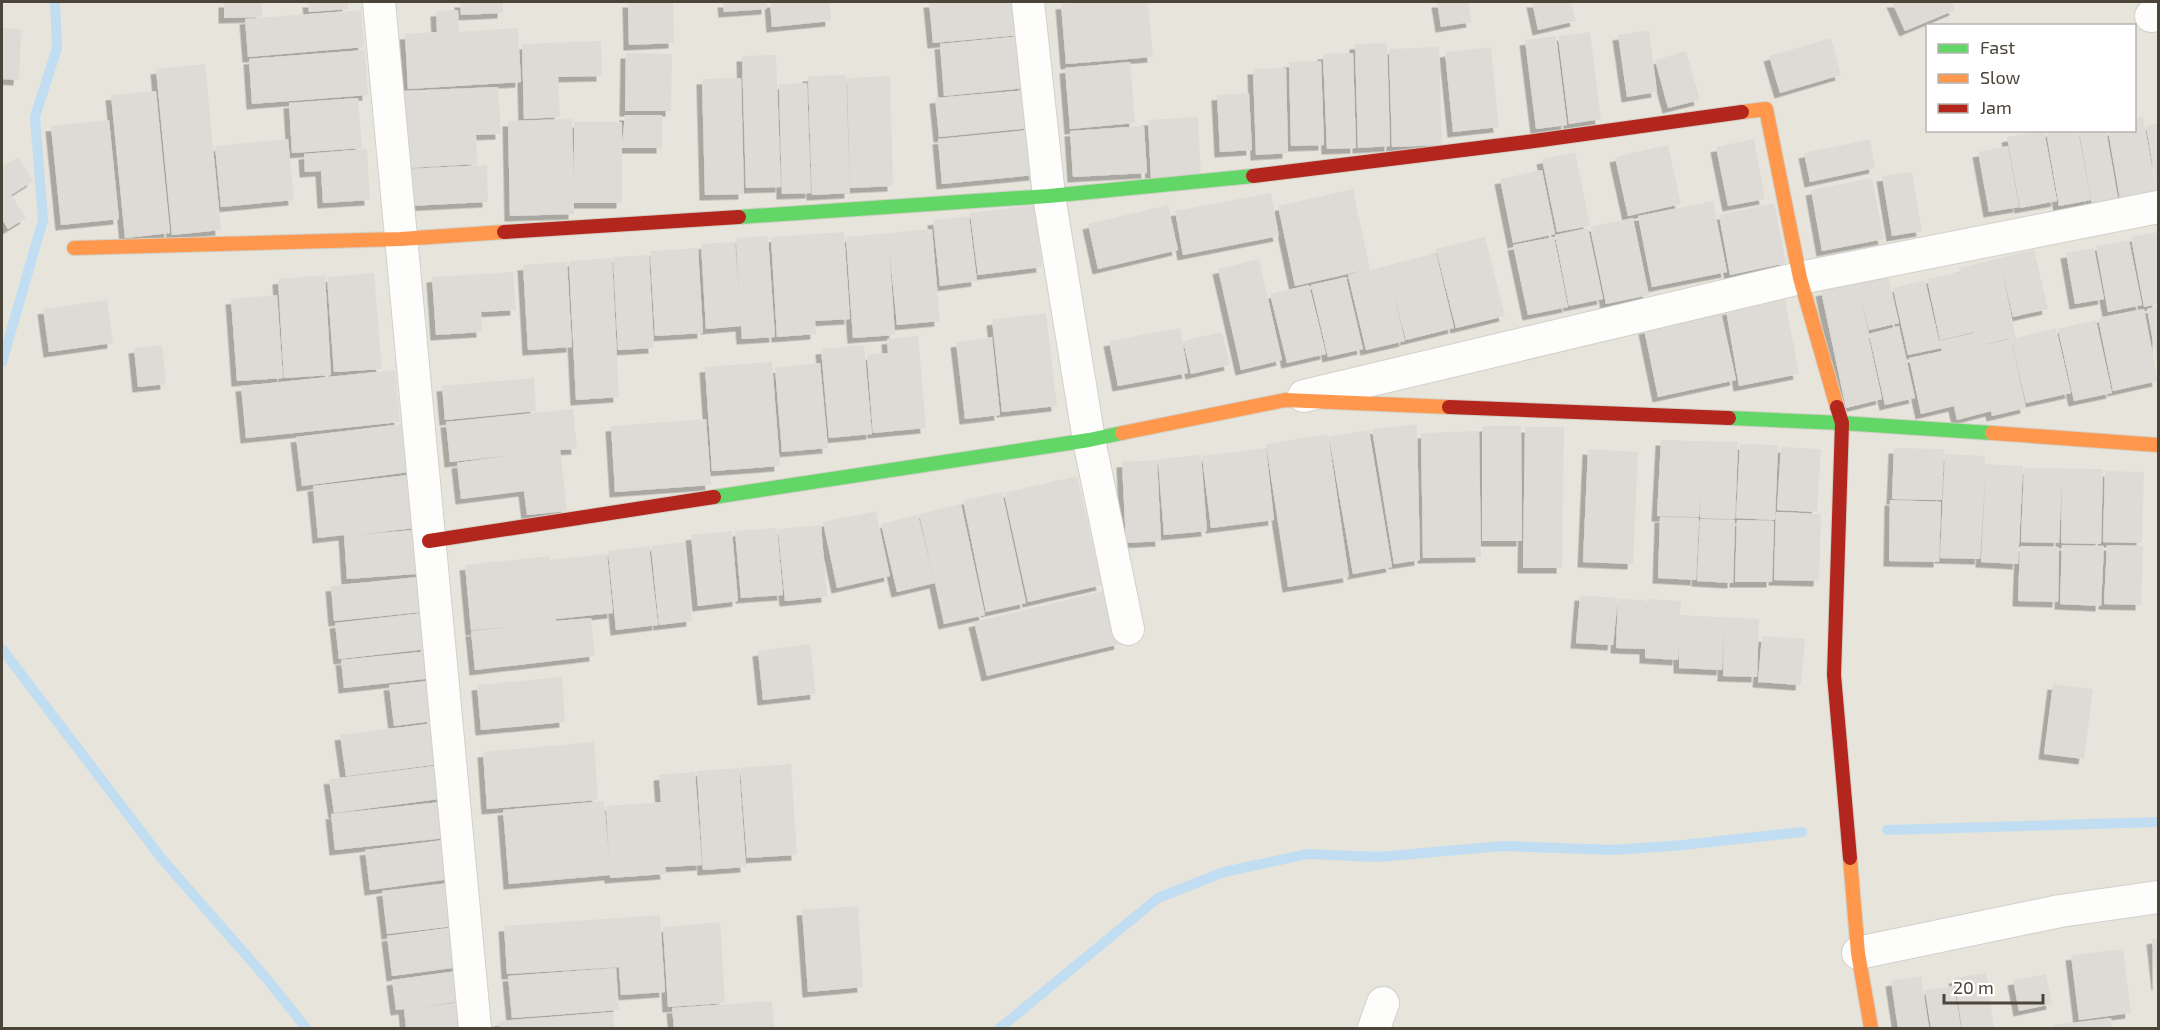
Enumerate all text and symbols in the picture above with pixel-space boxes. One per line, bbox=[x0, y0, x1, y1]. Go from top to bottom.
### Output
legend bbox=[1926, 24, 2136, 132]
text: Fast bbox=[1980, 36, 2015, 58]
text: Slow bbox=[1980, 66, 2021, 88]
text: Jam bbox=[1980, 96, 2012, 118]
scale bar bbox=[1944, 967, 2043, 1005]
text: 20 m bbox=[1953, 976, 1994, 998]

